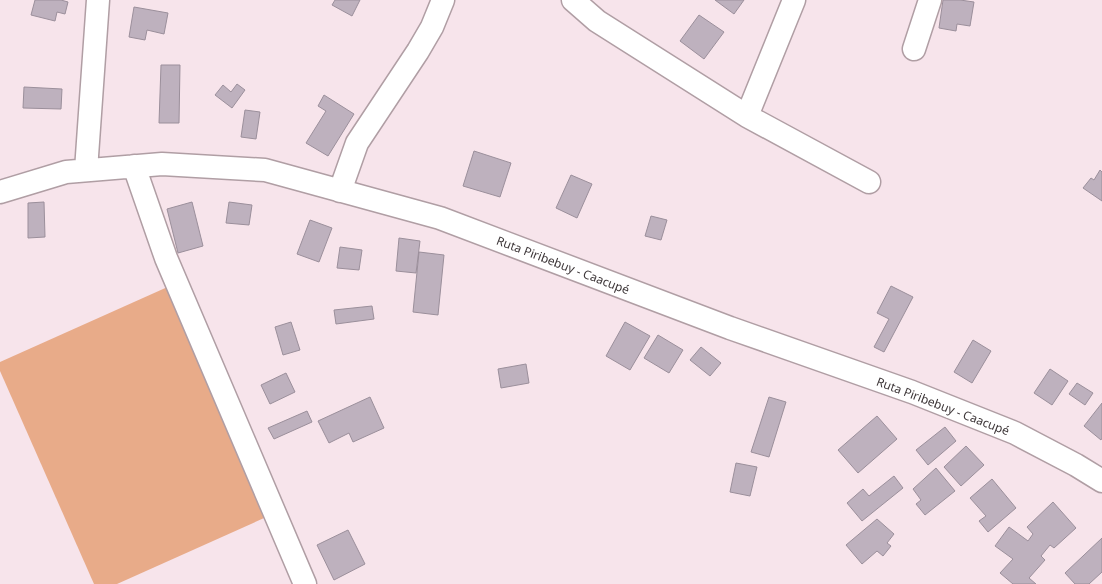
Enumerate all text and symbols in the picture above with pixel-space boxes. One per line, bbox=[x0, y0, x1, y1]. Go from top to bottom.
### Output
street label: Ruta Piribebuy - Caacupé bbox=[494, 232, 632, 298]
street label: Ruta Piribebuy - Caacupé bbox=[874, 373, 1012, 439]

